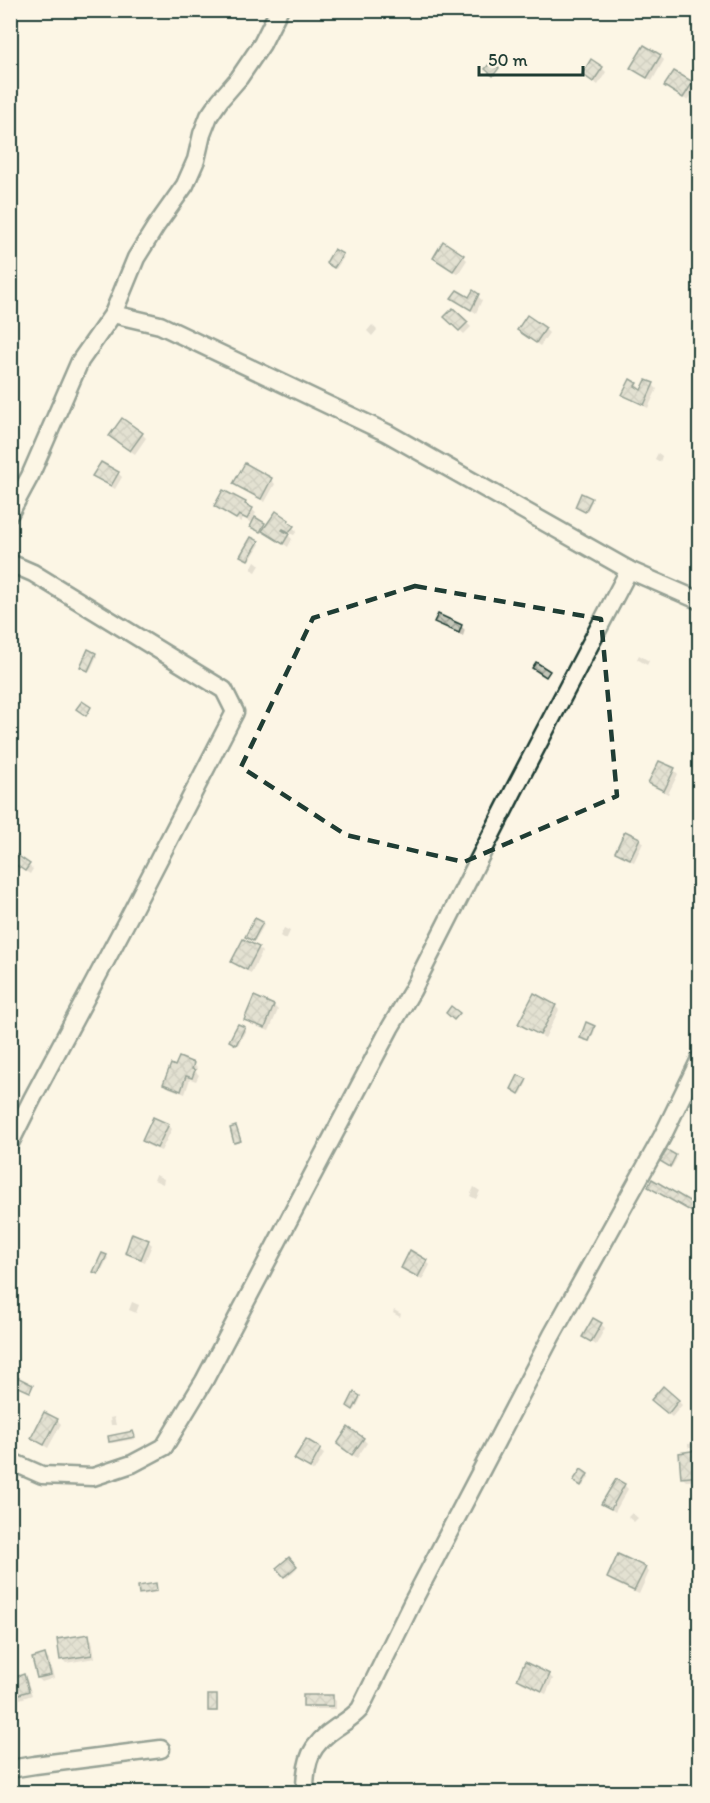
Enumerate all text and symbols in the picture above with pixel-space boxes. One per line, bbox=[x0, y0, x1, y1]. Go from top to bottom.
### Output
scale bar bbox=[479, 39, 582, 77]
text: 50 m bbox=[488, 49, 528, 71]

